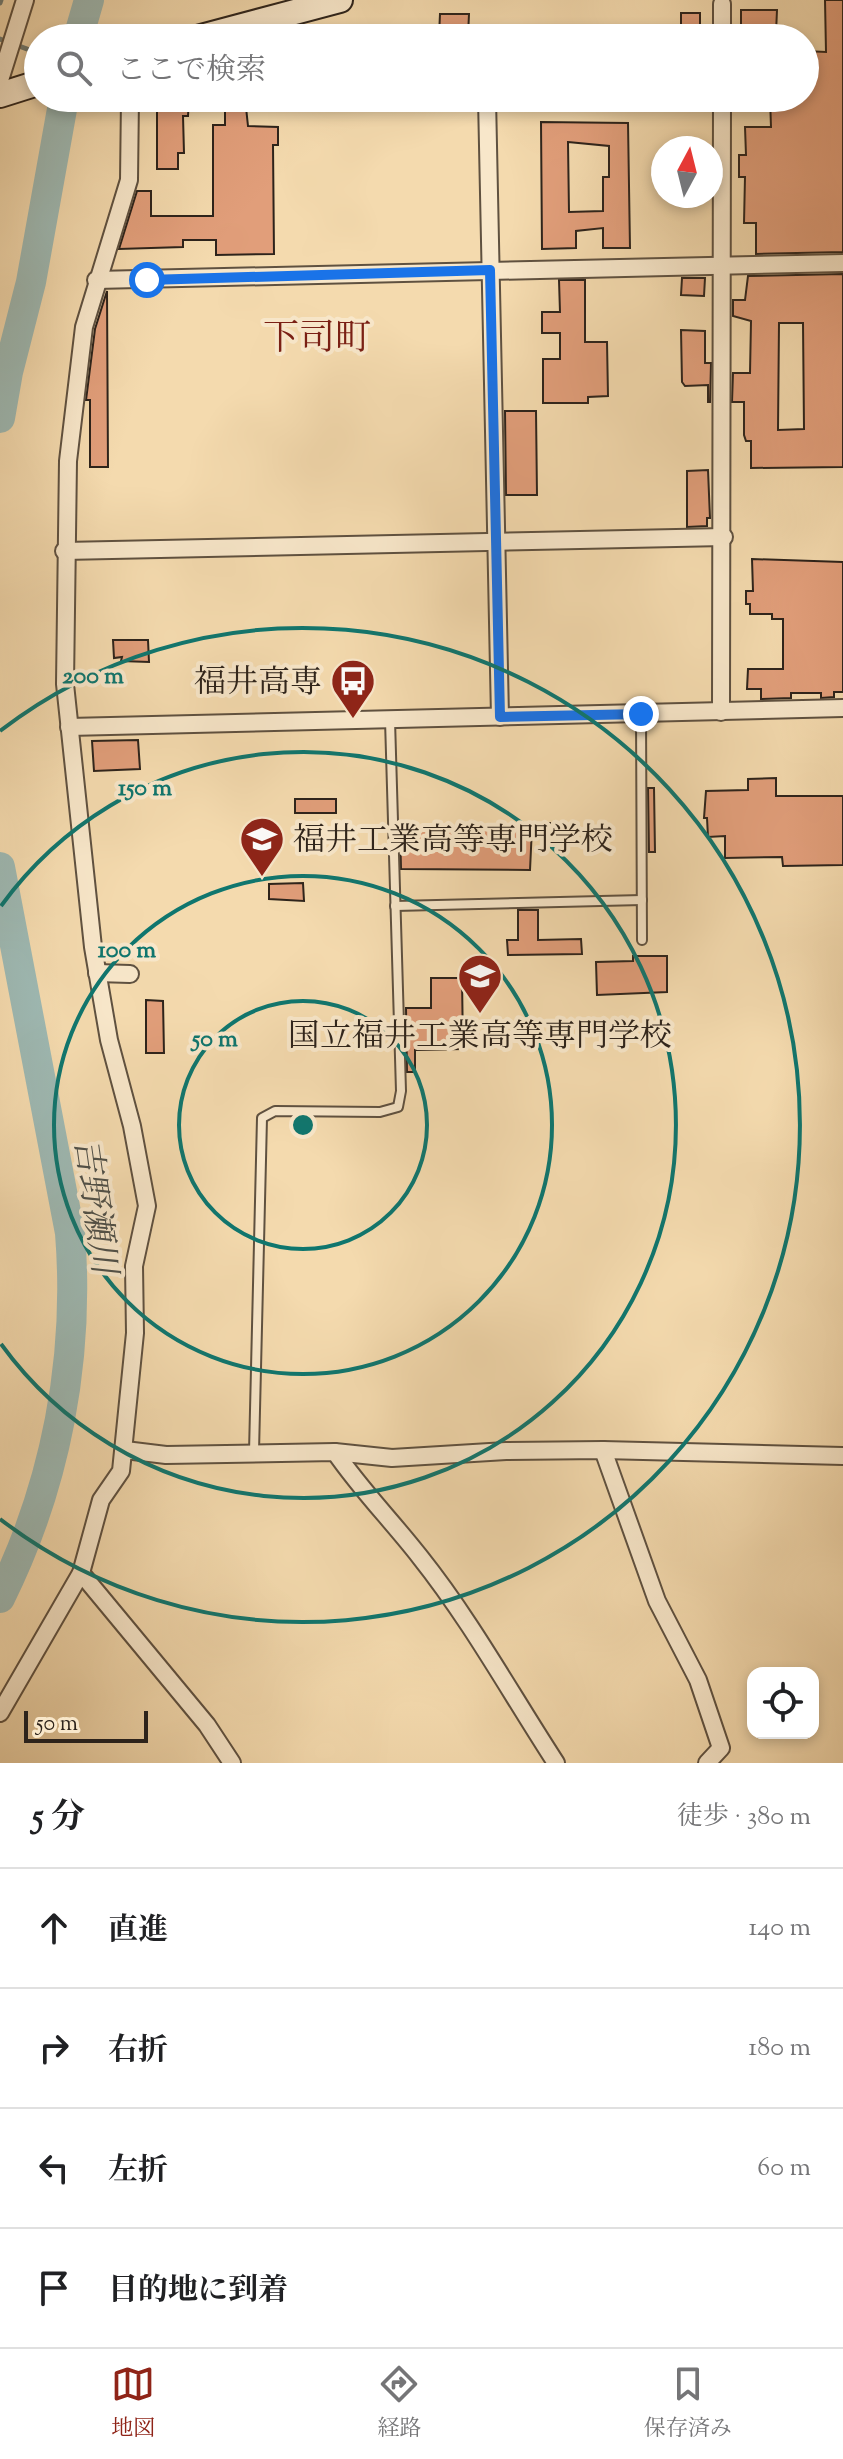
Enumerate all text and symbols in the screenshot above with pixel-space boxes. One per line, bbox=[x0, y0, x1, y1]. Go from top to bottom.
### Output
search box bbox=[24, 24, 819, 112]
icon: search bbox=[52, 46, 96, 90]
text: ここで検索 bbox=[116, 50, 266, 93]
north arrow bbox=[651, 136, 723, 208]
route start bbox=[129, 262, 165, 298]
district label: 下司町 bbox=[263, 314, 371, 366]
bus stop icon: 福井高専 bbox=[329, 657, 377, 720]
text: 200 m bbox=[62, 660, 124, 694]
place label: 福井高専 bbox=[194, 661, 322, 707]
route end bbox=[623, 696, 659, 732]
text: 150 m bbox=[118, 772, 172, 806]
school or university icon: 福井工業高等専門学校 bbox=[238, 815, 286, 878]
place label: 福井工業高等専門学校 bbox=[293, 819, 613, 865]
text: 100 m bbox=[98, 934, 156, 968]
school or university icon: 国立福井工業高等専門学校 bbox=[456, 952, 504, 1015]
place label: 国立福井工業高等専門学校 bbox=[288, 1015, 672, 1061]
text: 50 m bbox=[190, 1023, 238, 1057]
centre of rings bbox=[289, 1111, 317, 1139]
water label: 吉野瀬川 bbox=[60, 1136, 128, 1281]
map controls bbox=[747, 1667, 819, 1739]
button: locate bbox=[747, 1667, 819, 1739]
scale bar bbox=[24, 1707, 148, 1743]
text: 50 m bbox=[36, 1709, 78, 1741]
text: 5 分 bbox=[32, 1794, 85, 1843]
text: 徒歩 · 380 m bbox=[677, 1799, 811, 1836]
icon: ahead bbox=[32, 1906, 76, 1950]
text: 直進 bbox=[108, 1910, 168, 1953]
text: 140 m bbox=[748, 1910, 811, 1947]
icon: right bbox=[32, 2026, 76, 2070]
text: 右折 bbox=[108, 2030, 168, 2073]
text: 180 m bbox=[748, 2030, 811, 2067]
icon: left bbox=[32, 2146, 76, 2190]
text: 左折 bbox=[108, 2150, 168, 2193]
text: 60 m bbox=[757, 2150, 811, 2187]
icon: arrive bbox=[32, 2266, 76, 2310]
text: 目的地に到着 bbox=[108, 2270, 288, 2313]
tab: 地図 bbox=[111, 2362, 155, 2446]
tab: 経路 bbox=[377, 2362, 422, 2446]
tab: 保存済み bbox=[644, 2362, 732, 2446]

